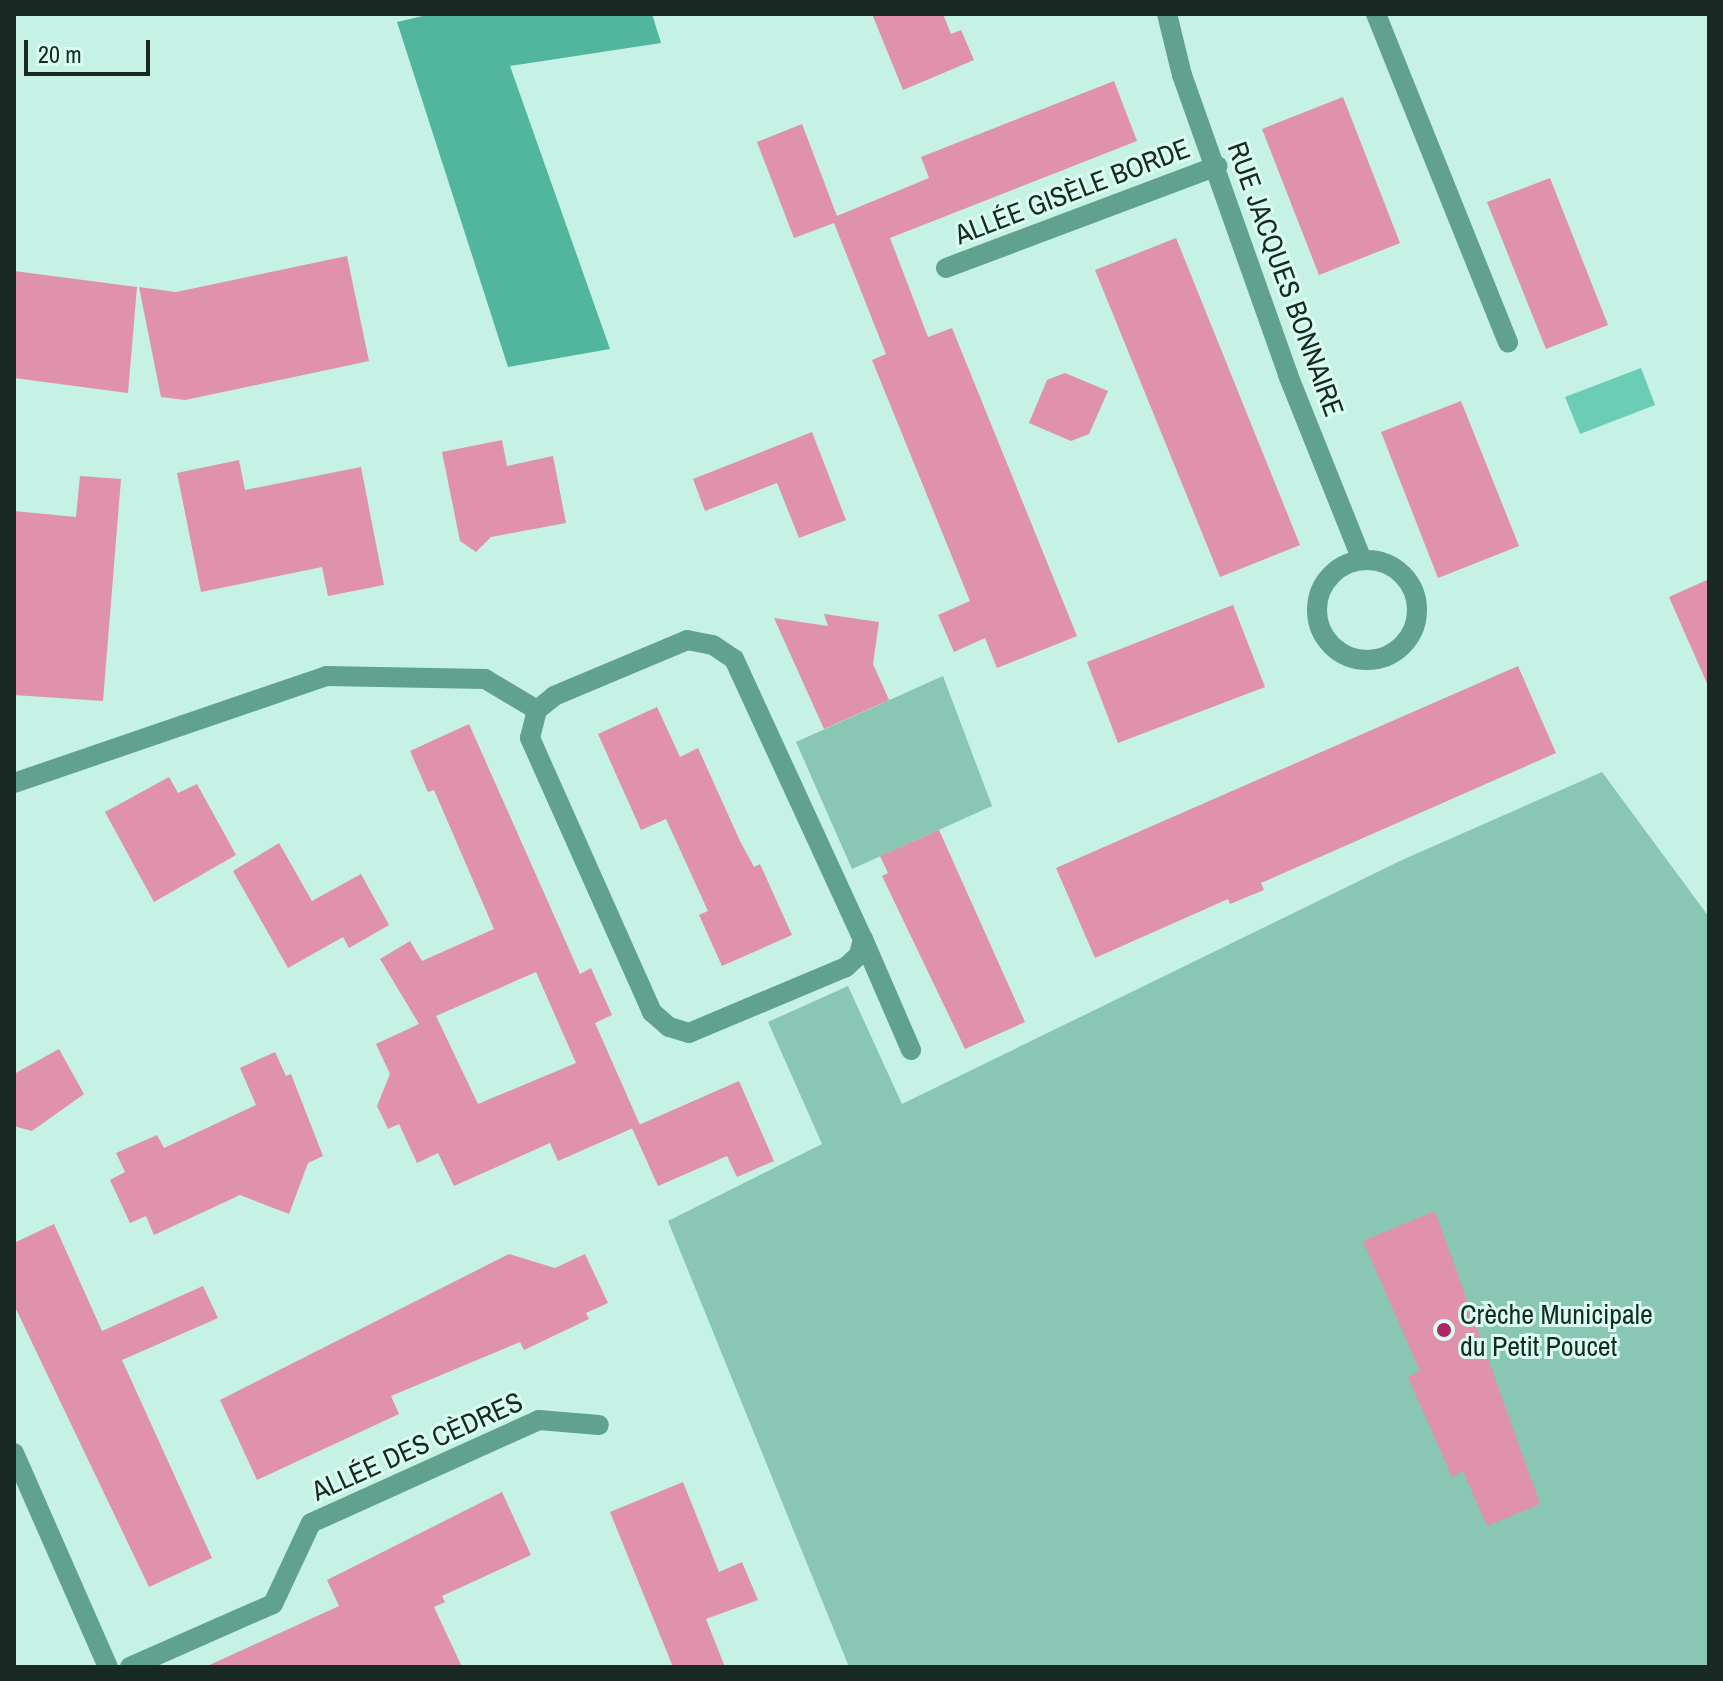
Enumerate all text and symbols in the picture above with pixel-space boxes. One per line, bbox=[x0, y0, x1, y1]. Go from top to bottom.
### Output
scale bar bbox=[28, 24, 154, 74]
text: 20 m bbox=[38, 38, 82, 70]
street label: ALLÉE GISÈLE BORDE bbox=[950, 131, 1194, 251]
street label: RUE JACQUES BONNAIRE bbox=[1221, 137, 1351, 421]
place label: Crèche Municipale du Petit Poucet bbox=[1460, 1297, 1653, 1363]
marker: Crèche Municipale du Petit Poucet bbox=[1435, 1321, 1453, 1339]
street label: ALLÉE DES CÈDRES bbox=[306, 1384, 528, 1508]

